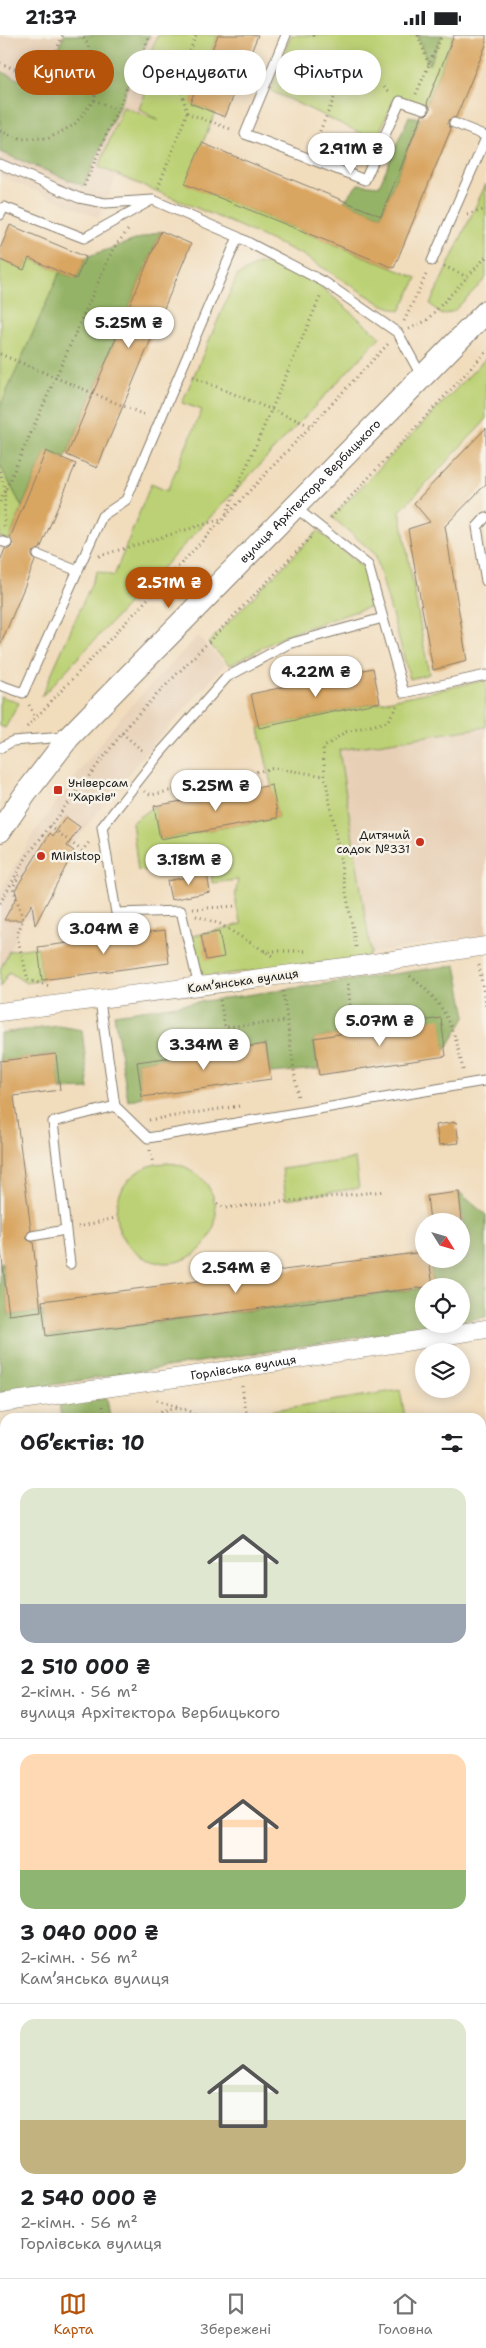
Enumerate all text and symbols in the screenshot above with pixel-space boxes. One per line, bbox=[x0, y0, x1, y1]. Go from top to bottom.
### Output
text: 21:37 bbox=[25, 5, 77, 30]
chip: Купити bbox=[15, 50, 114, 95]
chip: Орендувати bbox=[124, 50, 266, 95]
chip: Фільтри bbox=[276, 50, 381, 95]
pin: 2.91M ₴ bbox=[305, 133, 397, 175]
text: 2.91M ₴ bbox=[319, 138, 383, 159]
pin: 5.25M ₴ bbox=[83, 307, 175, 349]
text: 5.25M ₴ bbox=[95, 312, 163, 333]
street label: вулиця Архітектора Вербицького bbox=[236, 416, 384, 567]
pin: 2.51M ₴ bbox=[123, 567, 215, 609]
text: 2.51M ₴ bbox=[136, 572, 202, 593]
pin: 4.22M ₴ bbox=[270, 655, 362, 698]
text: 4.22M ₴ bbox=[281, 661, 351, 682]
pin: 5.25M ₴ bbox=[170, 769, 262, 812]
place label: Універсам "Харків" bbox=[68, 775, 128, 805]
text: 5.25M ₴ bbox=[182, 775, 250, 796]
marker: Універсам "Харків" bbox=[52, 784, 64, 796]
place label: Дитячий садок №331 bbox=[336, 827, 410, 857]
marker: Дитячий садок №331 bbox=[414, 836, 426, 848]
pin: 3.18M ₴ bbox=[143, 843, 235, 886]
place label: Ministop bbox=[51, 848, 101, 864]
text: 3.18M ₴ bbox=[156, 849, 222, 870]
marker: Ministop bbox=[35, 850, 47, 862]
pin: 3.04M ₴ bbox=[58, 913, 150, 955]
text: 3.04M ₴ bbox=[69, 918, 139, 939]
street label: Камʼянська вулиця bbox=[186, 965, 300, 997]
pin: 5.07M ₴ bbox=[334, 1005, 426, 1047]
text: 5.07M ₴ bbox=[346, 1010, 414, 1031]
pin: 3.34M ₴ bbox=[158, 1029, 250, 1071]
text: 3.34M ₴ bbox=[169, 1034, 239, 1055]
north arrow bbox=[415, 1213, 470, 1267]
map controls bbox=[415, 1213, 470, 1398]
pin: 2.54M ₴ bbox=[190, 1251, 282, 1294]
text: 2.54M ₴ bbox=[201, 1257, 271, 1278]
button: locate bbox=[415, 1278, 470, 1333]
button: layers bbox=[415, 1343, 470, 1398]
street label: Горлівська вулиця bbox=[190, 1351, 297, 1384]
text: Об’єктів: 10 bbox=[20, 1429, 145, 1457]
icon: filters bbox=[438, 1429, 466, 1457]
icon: home bbox=[198, 1521, 288, 1611]
text: 2 510 000 ₴ bbox=[20, 1653, 151, 1681]
text: 2-кімн. · 56 m² bbox=[20, 1681, 138, 1702]
text: вулиця Архітектора Вербицького bbox=[20, 1702, 280, 1723]
icon: home bbox=[198, 1786, 288, 1876]
text: 3 040 000 ₴ bbox=[20, 1919, 159, 1947]
text: 2-кімн. · 56 m² bbox=[20, 1947, 138, 1968]
text: Камʼянська вулиця bbox=[20, 1968, 169, 1989]
icon: home bbox=[198, 2051, 288, 2141]
text: 2 540 000 ₴ bbox=[20, 2184, 157, 2212]
text: 2-кімн. · 56 m² bbox=[20, 2212, 138, 2233]
text: Горлівська вулиця bbox=[20, 2233, 162, 2254]
tab: Карта bbox=[53, 2290, 93, 2338]
tab: Збережені bbox=[200, 2290, 271, 2338]
tab: Головна bbox=[378, 2290, 433, 2338]

